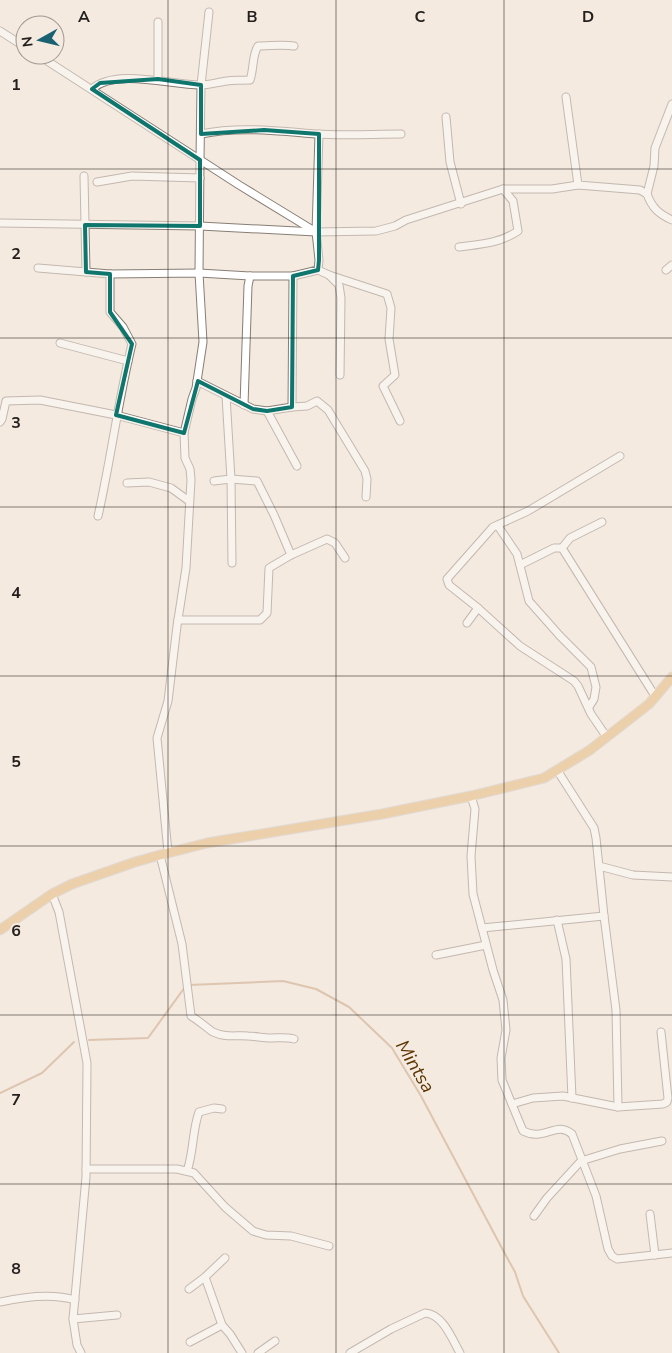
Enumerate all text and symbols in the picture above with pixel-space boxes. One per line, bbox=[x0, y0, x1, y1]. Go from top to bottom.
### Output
text: A bbox=[78, 6, 90, 28]
text: B bbox=[246, 6, 258, 28]
text: C bbox=[415, 6, 426, 28]
text: D bbox=[582, 6, 594, 28]
north arrow bbox=[15, 15, 65, 65]
text: N bbox=[17, 35, 38, 48]
text: 1 bbox=[11, 74, 21, 96]
text: 2 bbox=[11, 243, 21, 265]
text: 3 bbox=[11, 412, 21, 434]
text: 4 bbox=[11, 582, 21, 604]
text: 5 bbox=[11, 751, 21, 773]
text: 6 bbox=[11, 920, 21, 942]
water label: Mintsa bbox=[389, 1035, 441, 1098]
text: 7 bbox=[11, 1089, 21, 1111]
text: 8 bbox=[11, 1258, 21, 1280]

